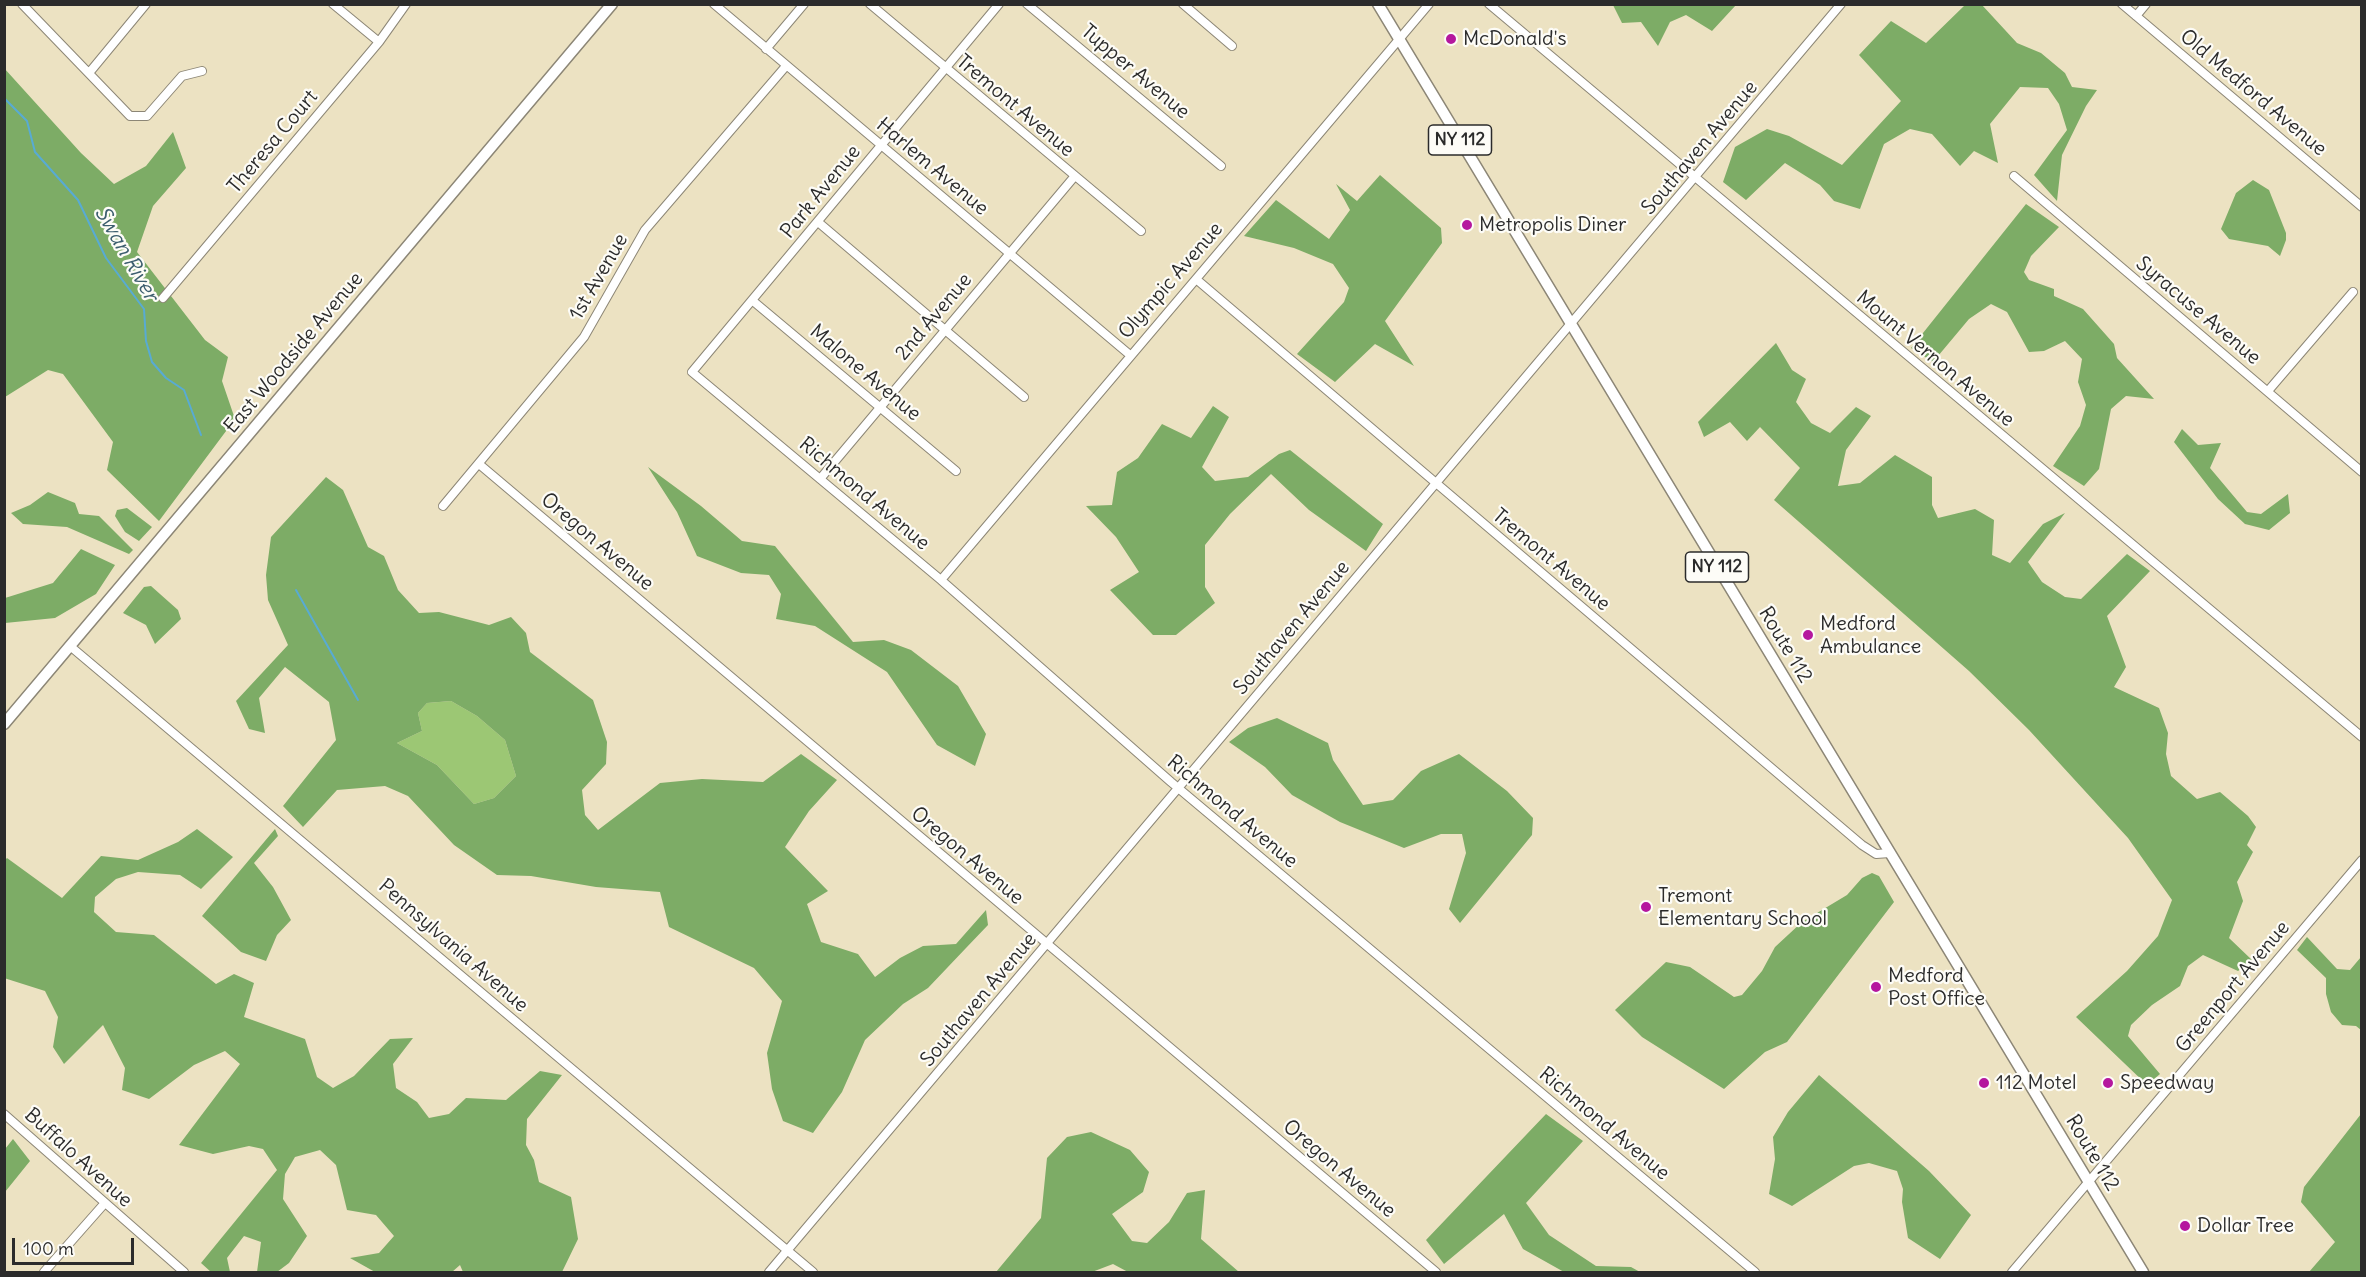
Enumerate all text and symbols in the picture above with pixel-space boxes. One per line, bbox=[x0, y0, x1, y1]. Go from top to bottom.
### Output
street label: Tupper Avenue bbox=[1076, 20, 1194, 124]
street label: Old Medford Avenue bbox=[2175, 25, 2331, 161]
place label: McDonald's bbox=[1463, 27, 1567, 51]
marker: McDonald's bbox=[1444, 32, 1458, 46]
street label: Tremont Avenue bbox=[951, 50, 1079, 162]
street label: Southaven Avenue bbox=[1637, 76, 1763, 220]
street label: Theresa Court bbox=[223, 86, 323, 198]
street label: Harlem Avenue bbox=[871, 113, 993, 221]
road number: NY 112 bbox=[1428, 125, 1492, 155]
street label: Park Avenue bbox=[776, 140, 866, 244]
water label: Swan River bbox=[89, 202, 163, 306]
place label: Metropolis Diner bbox=[1479, 213, 1626, 237]
street label: Olympic Avenue bbox=[1114, 218, 1228, 344]
marker: Metropolis Diner bbox=[1460, 218, 1474, 232]
street label: 1st Avenue bbox=[565, 230, 633, 324]
street label: Syracuse Avenue bbox=[2131, 252, 2265, 370]
street label: East Woodside Avenue bbox=[220, 268, 368, 438]
street label: 2nd Avenue bbox=[891, 269, 977, 365]
street label: Mount Vernon Avenue bbox=[1851, 286, 2019, 432]
street label: Malone Avenue bbox=[805, 320, 925, 426]
street label: Richmond Avenue bbox=[794, 432, 934, 556]
street label: Oregon Avenue bbox=[536, 488, 658, 596]
street label: Tremont Avenue bbox=[1487, 504, 1615, 616]
road number: NY 112 bbox=[1686, 552, 1748, 582]
street label: Southaven Avenue bbox=[1229, 556, 1355, 700]
street label: Route 112 bbox=[1753, 603, 1817, 687]
place label: Medford Ambulance bbox=[1820, 612, 1921, 659]
marker: Medford Ambulance bbox=[1801, 628, 1815, 642]
street label: Richmond Avenue bbox=[1162, 750, 1302, 874]
street label: Oregon Avenue bbox=[906, 802, 1028, 910]
street label: Pennsylvania Avenue bbox=[373, 874, 533, 1018]
place label: Tremont Elementary School bbox=[1658, 884, 1827, 931]
marker: Tremont Elementary School bbox=[1639, 900, 1653, 914]
street label: Greenport Avenue bbox=[2171, 916, 2295, 1058]
street label: Southaven Avenue bbox=[916, 928, 1042, 1072]
place label: Medford Post Office bbox=[1888, 964, 1985, 1011]
marker: Medford Post Office bbox=[1869, 980, 1883, 994]
street label: Richmond Avenue bbox=[1534, 1062, 1674, 1186]
place label: 112 Motel bbox=[1996, 1071, 2077, 1095]
place label: Speedway bbox=[2120, 1071, 2214, 1095]
marker: 112 Motel bbox=[1977, 1076, 1991, 1090]
marker: Speedway bbox=[2101, 1076, 2115, 1090]
street label: Buffalo Avenue bbox=[19, 1103, 137, 1213]
street label: Route 112 bbox=[2060, 1111, 2124, 1195]
street label: Oregon Avenue bbox=[1278, 1115, 1400, 1223]
place label: Dollar Tree bbox=[2197, 1214, 2294, 1238]
marker: Dollar Tree bbox=[2178, 1219, 2192, 1233]
scale bar bbox=[15, 1226, 136, 1264]
text: 100 m bbox=[23, 1237, 74, 1260]

